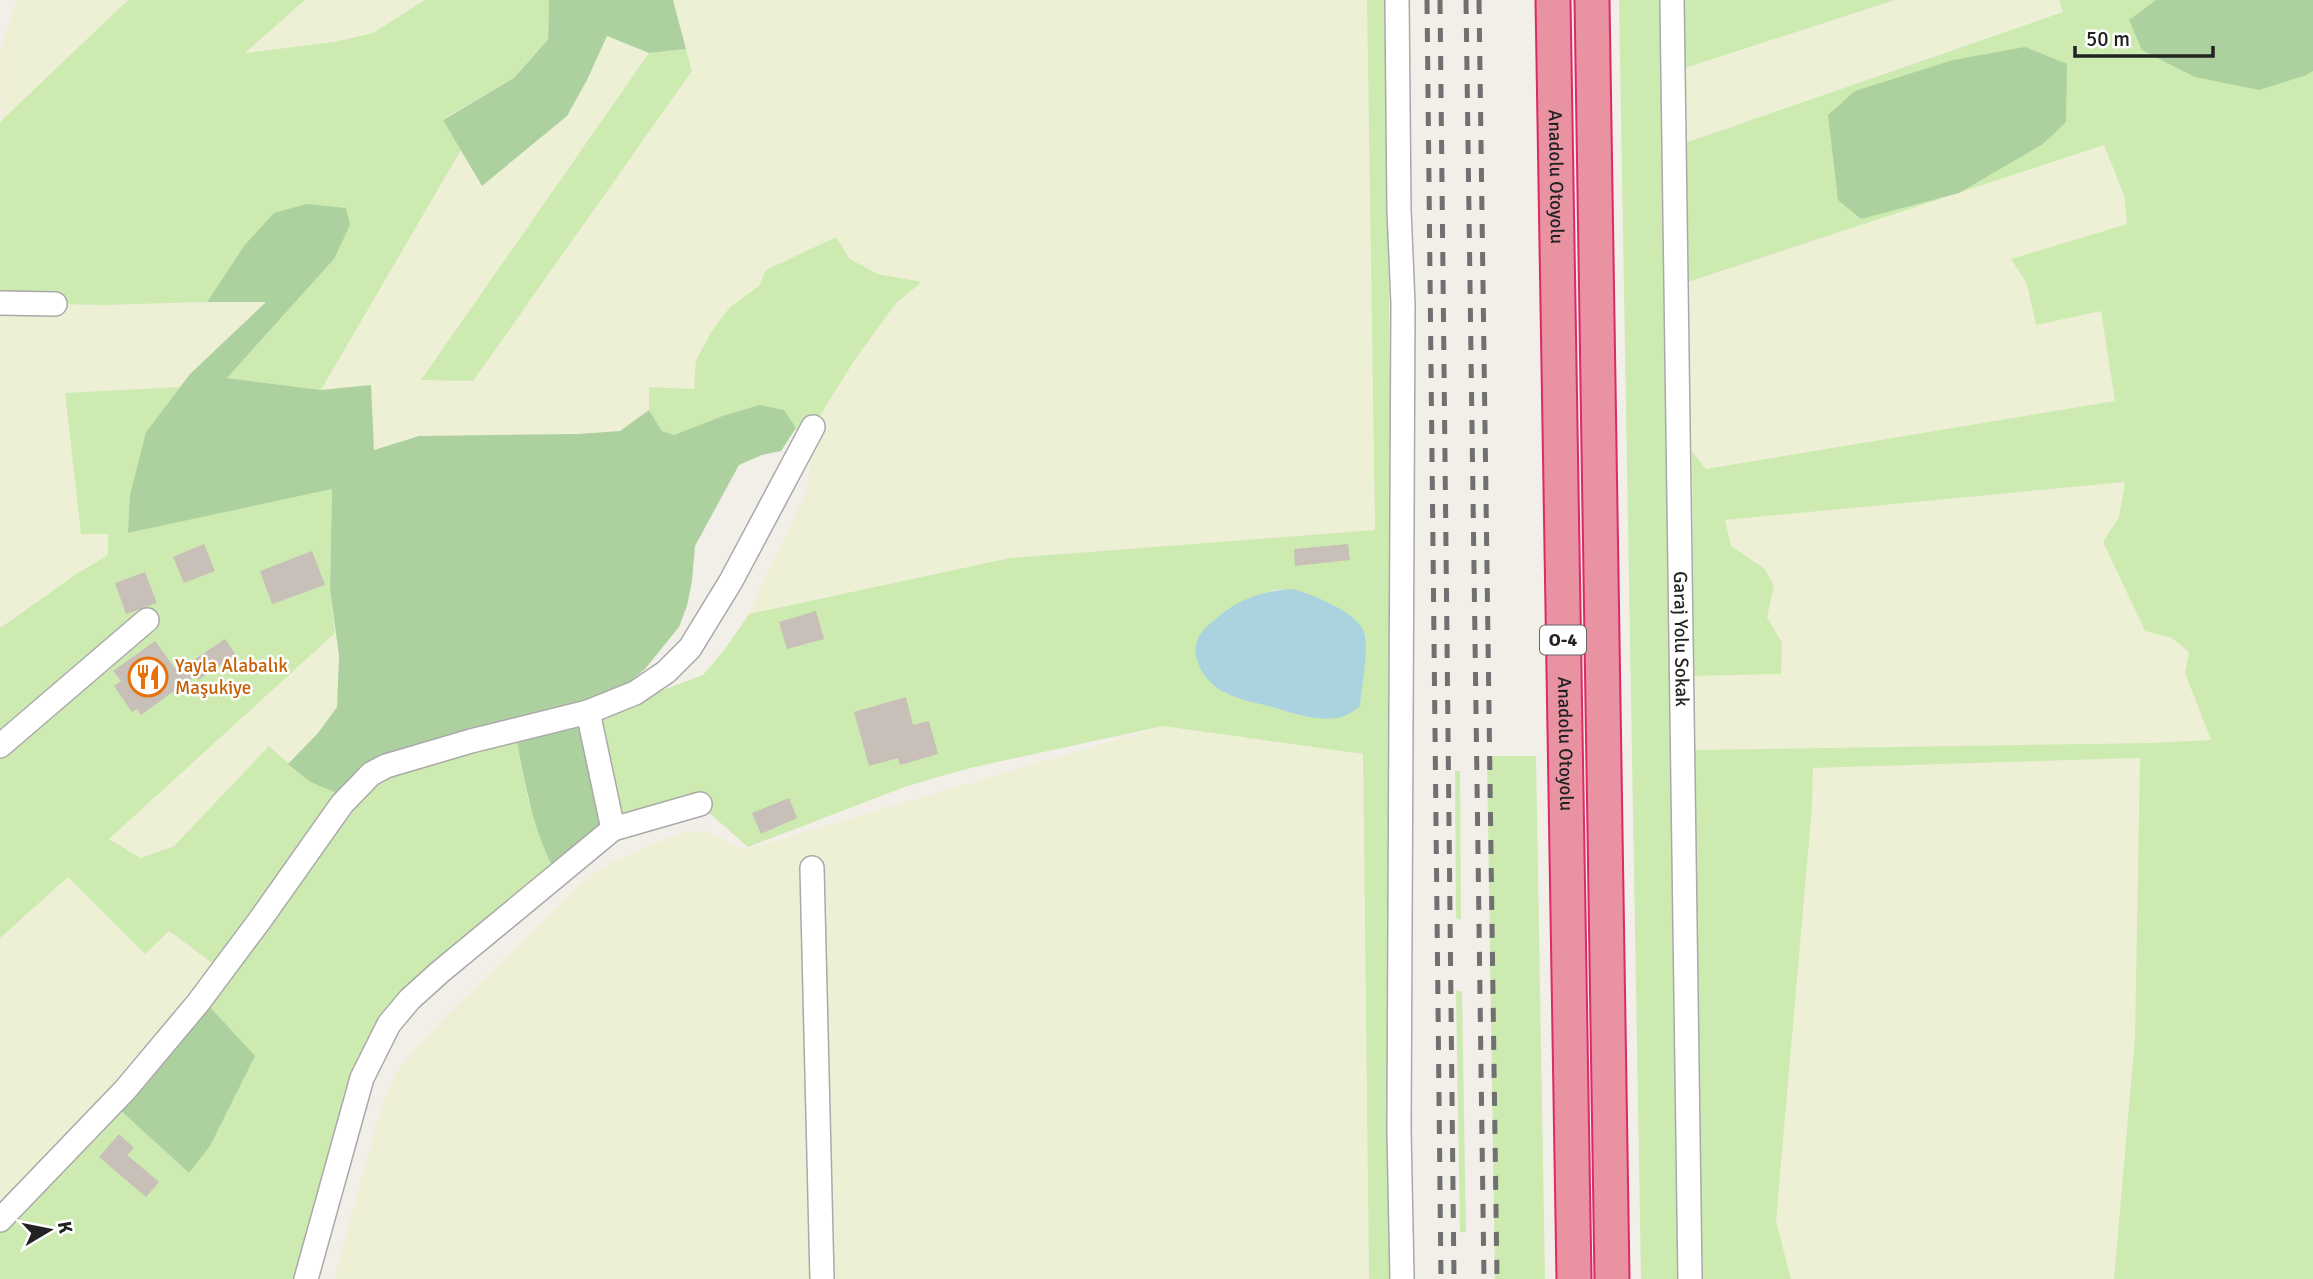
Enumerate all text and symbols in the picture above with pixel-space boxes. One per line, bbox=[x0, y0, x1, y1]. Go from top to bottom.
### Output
scale bar bbox=[2075, 14, 2213, 58]
text: 50 m bbox=[2086, 26, 2130, 52]
street label: Anadolu Otoyolu bbox=[1543, 110, 1569, 244]
street label: Garaj Yolu Sokak bbox=[1668, 571, 1694, 707]
road number: O-4 bbox=[1540, 626, 1586, 654]
place label: Yayla Alabalık Maşukiye bbox=[175, 654, 288, 700]
restaurant icon: Yayla Alabalık Maşukiye bbox=[127, 656, 169, 698]
street label: Anadolu Otoyolu bbox=[1552, 677, 1578, 811]
north arrow bbox=[14, 1195, 84, 1265]
text: K bbox=[52, 1219, 78, 1235]

